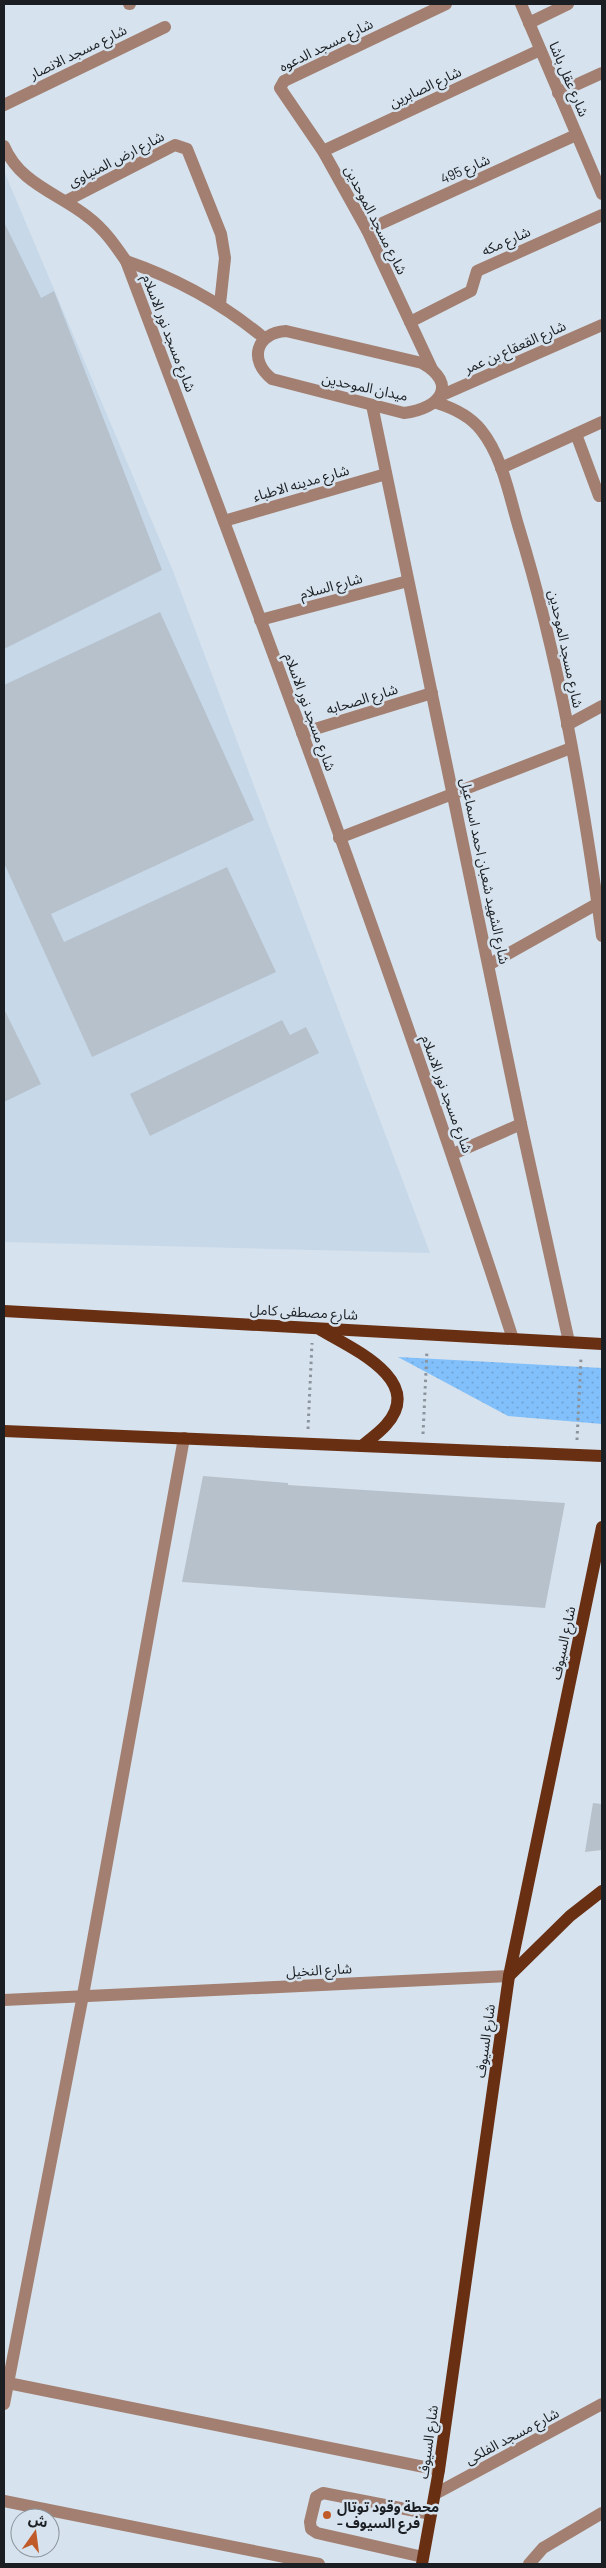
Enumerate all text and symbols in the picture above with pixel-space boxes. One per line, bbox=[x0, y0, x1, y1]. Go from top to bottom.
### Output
street label: شارع مسجد الدعوه bbox=[276, 14, 377, 77]
street label: شارع مسجد الانصار bbox=[25, 21, 131, 86]
street label: شارع عقل باشا bbox=[543, 39, 593, 120]
street label: شارع الصابرين bbox=[386, 62, 465, 113]
street label: شارع ارض المنياوى bbox=[65, 127, 168, 193]
street label: شارع 495 bbox=[437, 150, 493, 190]
street label: شارع مسجد الموحدين bbox=[339, 162, 411, 279]
street label: شارع مكه bbox=[479, 222, 534, 261]
street label: شارع مسجد نور الاسلام bbox=[136, 272, 200, 395]
street label: شارع القعقاع بن عمر bbox=[460, 316, 570, 380]
street label: ميدان الموحدين bbox=[320, 369, 410, 405]
street label: شارع مدينه الاطباء bbox=[251, 461, 352, 507]
street label: شارع السلام bbox=[298, 569, 365, 605]
street label: شارع مسجد الموحدين bbox=[543, 588, 587, 710]
street label: شارع مسجد نور الاسلام bbox=[278, 650, 340, 774]
street label: شارع الصحابه bbox=[324, 680, 401, 720]
street label: شارع الشهيد شعبان احمد اسماعيل bbox=[454, 776, 514, 966]
street label: شارع مسجد نور الاسلام bbox=[415, 1032, 477, 1156]
street label: شارع مصطفى كامل bbox=[249, 1300, 358, 1326]
street label: شارع السيوف bbox=[546, 1605, 582, 1682]
street label: شارع النخيل bbox=[285, 1959, 353, 1983]
street label: شارع السيوف bbox=[471, 2003, 501, 2079]
street label: شارع السيوف bbox=[414, 2404, 444, 2480]
street label: شارع مسجد الفلكى bbox=[462, 2404, 563, 2470]
place label: محطة وقود توتال - فرع السيوف bbox=[337, 2498, 439, 2534]
north arrow bbox=[10, 2508, 60, 2558]
text: ش bbox=[27, 2509, 50, 2530]
marker: محطة وقود توتال - فرع السيوف bbox=[321, 2509, 333, 2521]

